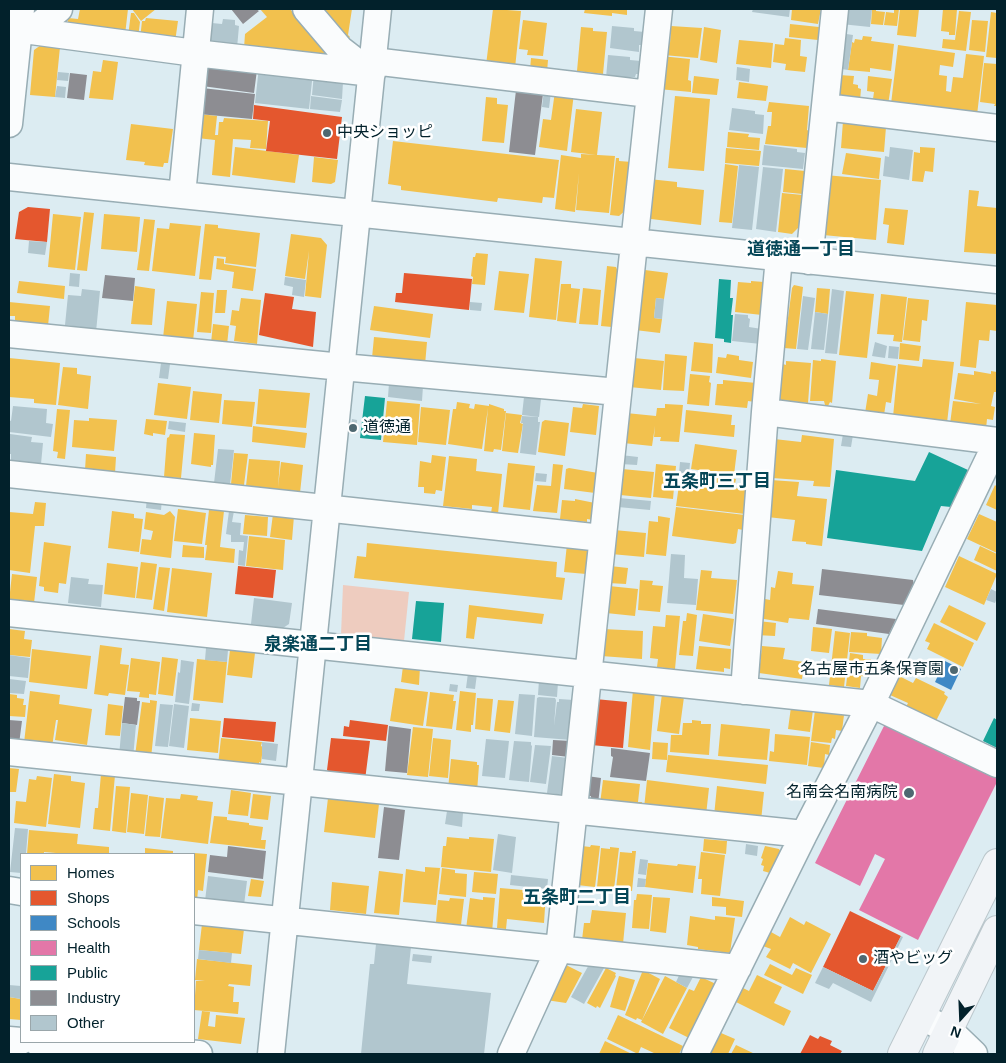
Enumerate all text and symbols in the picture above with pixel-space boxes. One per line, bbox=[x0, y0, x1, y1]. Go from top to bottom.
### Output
place label: 中央ショッピ bbox=[337, 123, 433, 143]
marker: 中央ショッピ bbox=[321, 127, 333, 139]
district label: 道徳通一丁目 bbox=[747, 239, 855, 261]
place label: 道徳通 bbox=[363, 418, 411, 438]
marker: 道徳通 bbox=[347, 422, 359, 434]
district label: 五条町三丁目 bbox=[663, 471, 771, 493]
district label: 泉楽通二丁目 bbox=[264, 634, 372, 656]
place label: 名古屋市五条保育園 bbox=[800, 660, 944, 680]
marker: 名古屋市五条保育園 bbox=[948, 664, 960, 676]
place label: 名南会名南病院 bbox=[786, 783, 898, 803]
marker: 名南会名南病院 bbox=[902, 786, 916, 800]
legend bbox=[20, 853, 195, 1043]
text: Homes bbox=[67, 864, 115, 881]
district label: 五条町二丁目 bbox=[523, 887, 631, 909]
text: Shops bbox=[67, 889, 110, 906]
text: Schools bbox=[67, 914, 120, 931]
text: Health bbox=[67, 939, 110, 956]
place label: 酒やビッグ bbox=[873, 949, 953, 969]
marker: 酒やビッグ bbox=[857, 953, 869, 965]
text: Public bbox=[67, 964, 108, 981]
text: Industry bbox=[67, 989, 120, 1006]
north arrow bbox=[936, 993, 986, 1043]
text: Other bbox=[67, 1014, 105, 1031]
text: N bbox=[948, 1023, 963, 1041]

